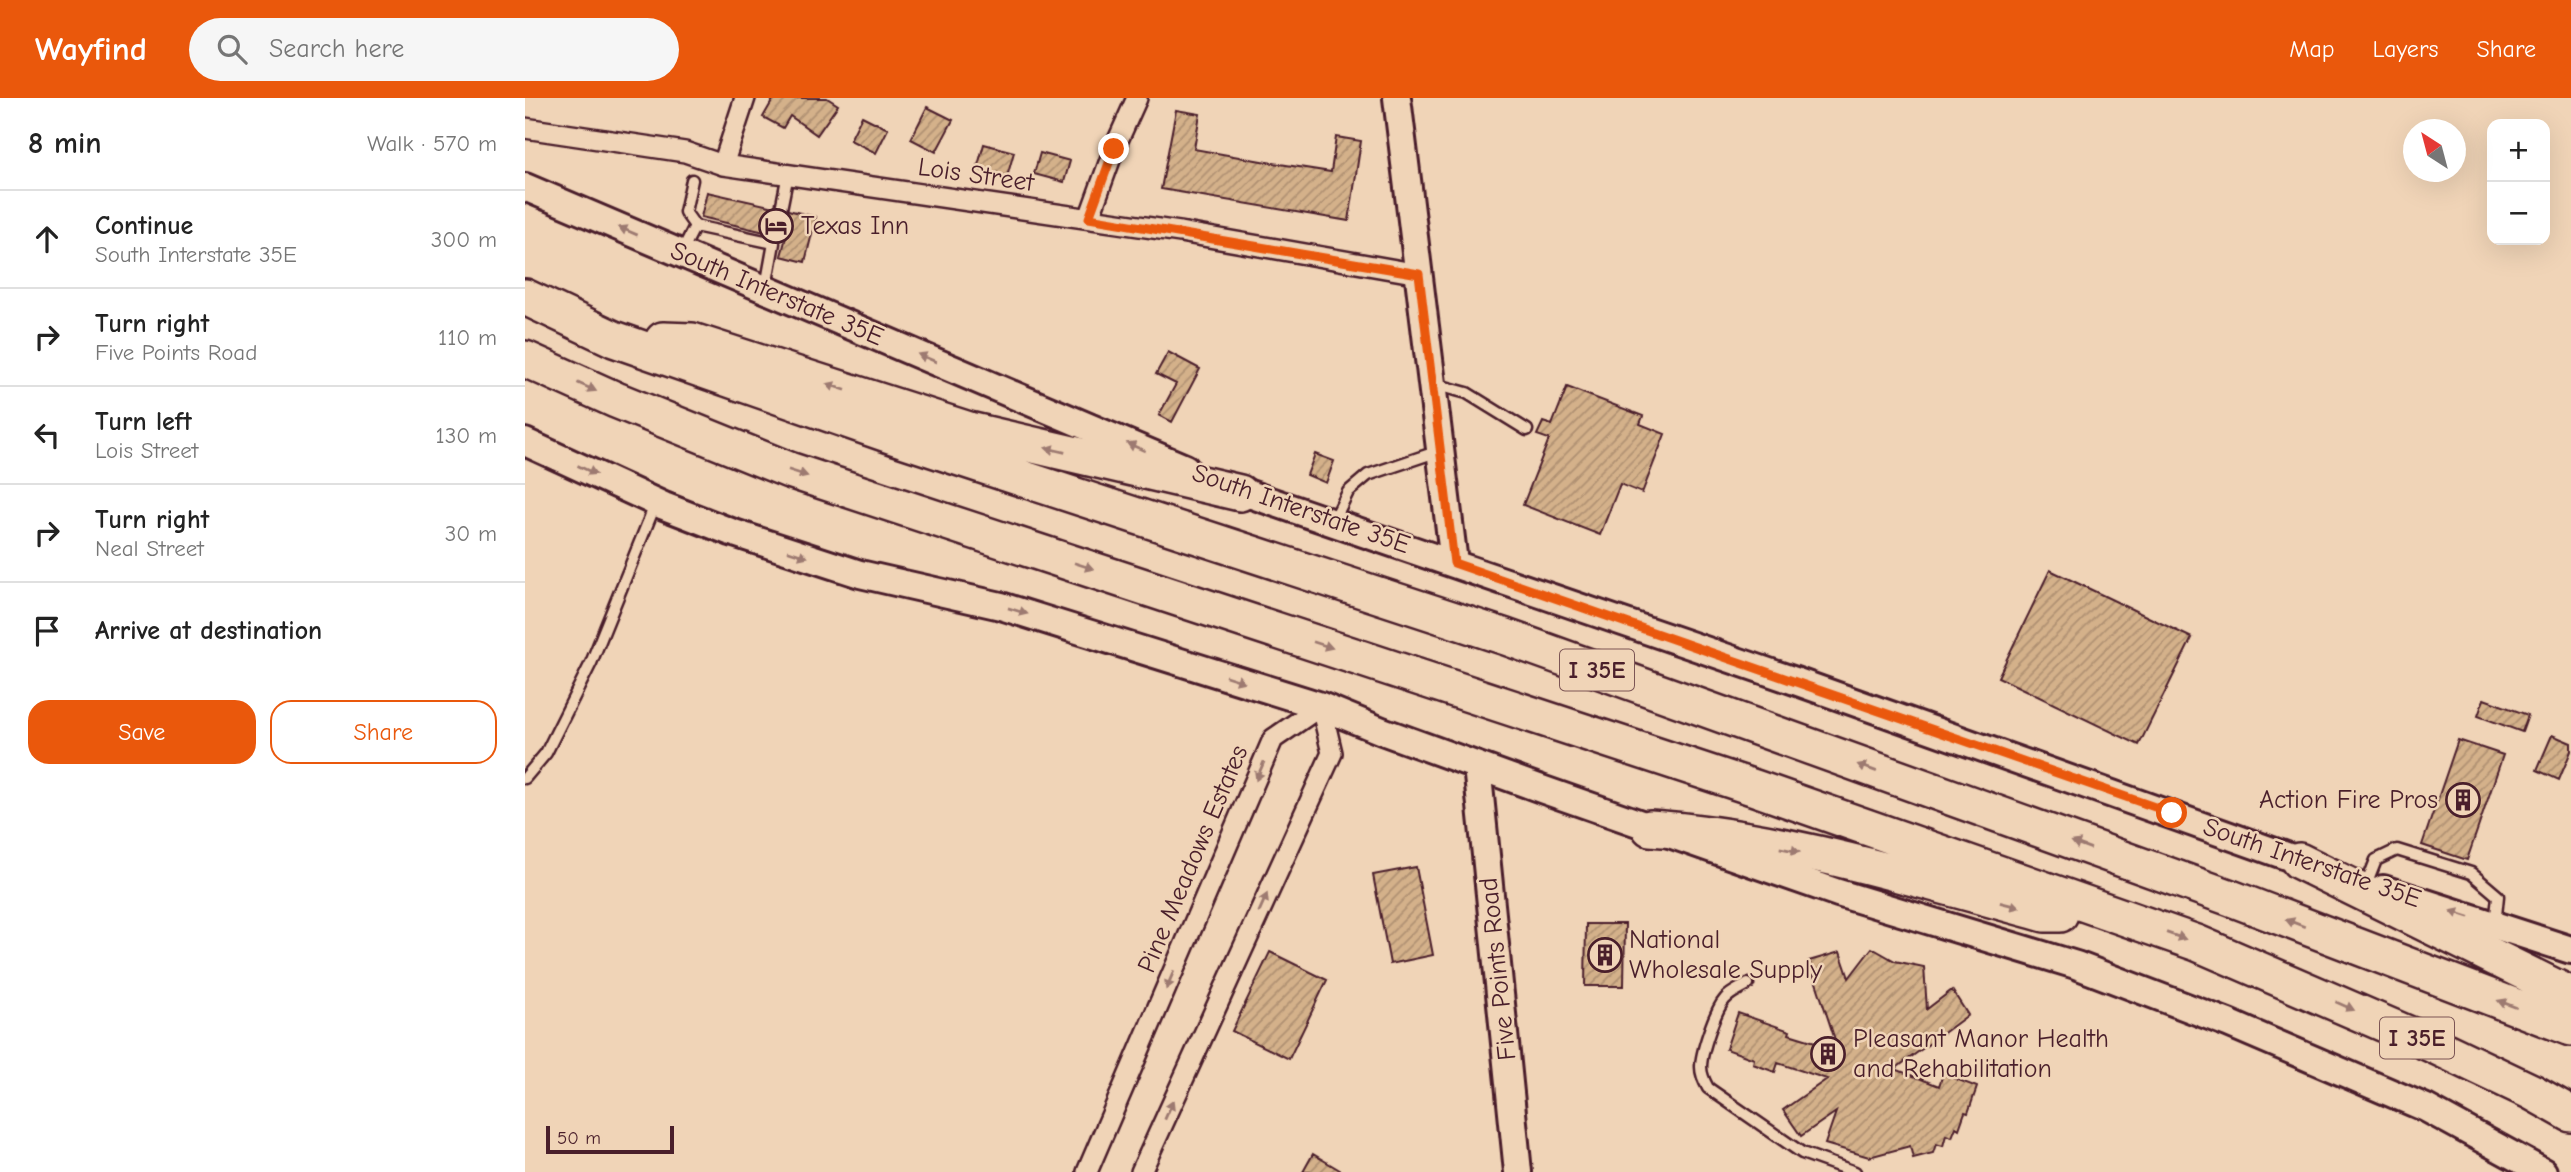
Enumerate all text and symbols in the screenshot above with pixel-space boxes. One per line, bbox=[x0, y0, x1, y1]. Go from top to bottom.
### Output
search box bbox=[189, 18, 679, 81]
text: Wayfind bbox=[35, 30, 147, 68]
icon: search bbox=[213, 30, 251, 68]
text: Search here bbox=[269, 34, 404, 64]
text: Map bbox=[2289, 35, 2335, 63]
text: Layers bbox=[2373, 35, 2438, 63]
text: Share bbox=[2476, 35, 2536, 63]
north arrow bbox=[2403, 119, 2466, 182]
map controls bbox=[2487, 119, 2550, 245]
button: + bbox=[2487, 119, 2550, 182]
text: 8 min bbox=[28, 126, 102, 161]
text: Walk · 570 m bbox=[367, 130, 497, 157]
route end bbox=[1098, 133, 1129, 164]
street label: Lois Street bbox=[916, 152, 1037, 198]
button: − bbox=[2487, 182, 2550, 245]
hotel icon: Texas Inn bbox=[757, 207, 795, 245]
text: Continue bbox=[95, 211, 193, 241]
place label: Texas Inn bbox=[801, 211, 909, 241]
icon: ahead bbox=[28, 220, 66, 258]
one-way arrow bbox=[617, 225, 638, 236]
text: 300 m bbox=[431, 226, 497, 253]
street label: South Interstate 35E bbox=[666, 236, 888, 352]
text: South Interstate 35E bbox=[95, 241, 297, 268]
text: Turn right bbox=[95, 309, 209, 339]
icon: right bbox=[28, 318, 66, 356]
text: 110 m bbox=[438, 324, 497, 351]
text: Five Points Road bbox=[95, 339, 257, 366]
one-way arrow bbox=[916, 353, 937, 364]
one-way arrow bbox=[825, 381, 846, 392]
one-way arrow bbox=[577, 382, 598, 393]
text: Turn left bbox=[95, 407, 192, 437]
icon: left bbox=[28, 416, 66, 454]
text: 130 m bbox=[436, 422, 497, 449]
text: Lois Street bbox=[95, 437, 198, 464]
one-way arrow bbox=[1126, 442, 1147, 453]
one-way arrow bbox=[1043, 444, 1065, 455]
street label: South Interstate 35E bbox=[1188, 458, 1414, 560]
one-way arrow bbox=[577, 465, 597, 476]
one-way arrow bbox=[788, 468, 809, 479]
text: Turn right bbox=[95, 505, 209, 535]
icon: right bbox=[28, 514, 66, 552]
text: 30 m bbox=[445, 520, 497, 547]
text: Neal Street bbox=[95, 535, 204, 562]
one-way arrow bbox=[788, 549, 809, 560]
one-way arrow bbox=[1074, 561, 1095, 572]
one-way arrow bbox=[1008, 607, 1029, 617]
icon: arrive bbox=[28, 612, 66, 650]
text: Arrive at destination bbox=[95, 616, 322, 646]
one-way arrow bbox=[1313, 640, 1334, 651]
road number: I 35E bbox=[1560, 650, 1634, 690]
one-way arrow bbox=[1225, 674, 1246, 685]
button: Save bbox=[28, 700, 256, 764]
button: Share bbox=[270, 700, 497, 764]
street label: Pine Meadows Estates bbox=[1131, 741, 1255, 977]
one-way arrow bbox=[1254, 760, 1265, 781]
one-way arrow bbox=[1857, 762, 1878, 773]
building icon: Action Fire Pros bbox=[2444, 781, 2482, 819]
place label: Action Fire Pros bbox=[2259, 785, 2438, 815]
route start bbox=[2156, 797, 2187, 828]
street label: South Interstate 35E bbox=[2199, 812, 2425, 914]
one-way arrow bbox=[2071, 839, 2092, 850]
one-way arrow bbox=[1779, 844, 1801, 855]
street label: Five Points Road bbox=[1473, 876, 1523, 1062]
one-way arrow bbox=[1257, 893, 1269, 913]
one-way arrow bbox=[2000, 900, 2021, 910]
one-way arrow bbox=[2449, 908, 2470, 919]
one-way arrow bbox=[2284, 917, 2305, 928]
place label: National Wholesale Supply bbox=[1629, 925, 1822, 985]
one-way arrow bbox=[2165, 931, 2186, 942]
building icon: National Wholesale Supply bbox=[1586, 936, 1624, 974]
one-way arrow bbox=[1164, 969, 1175, 990]
one-way arrow bbox=[2497, 998, 2518, 1009]
one-way arrow bbox=[2335, 1000, 2355, 1012]
road number: I 35E bbox=[2380, 1018, 2454, 1058]
place label: Pleasant Manor Health and Rehabilitation bbox=[1853, 1024, 2109, 1084]
building icon: Pleasant Manor Health and Rehabilitation bbox=[1809, 1035, 1847, 1073]
one-way arrow bbox=[1163, 1100, 1175, 1120]
scale bar bbox=[546, 1123, 674, 1155]
text: 50 m bbox=[557, 1127, 601, 1149]

